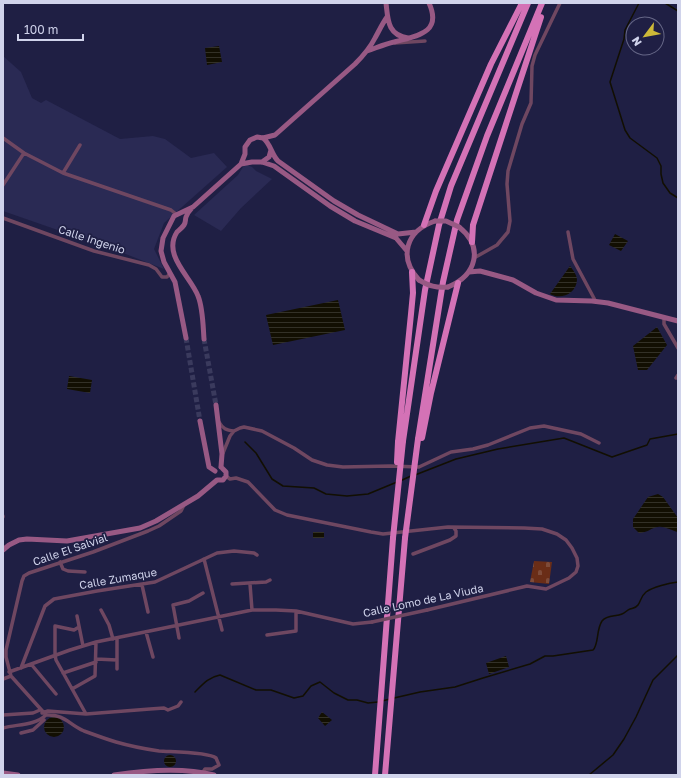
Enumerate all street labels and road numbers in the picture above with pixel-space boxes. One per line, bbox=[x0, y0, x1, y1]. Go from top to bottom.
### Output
street label: Calle Ingenio bbox=[57, 222, 127, 256]
street label: Calle El Salvial bbox=[31, 530, 110, 568]
street label: Calle Zumaque bbox=[78, 565, 158, 591]
street label: Calle Lomo de La Viuda bbox=[362, 581, 484, 619]

